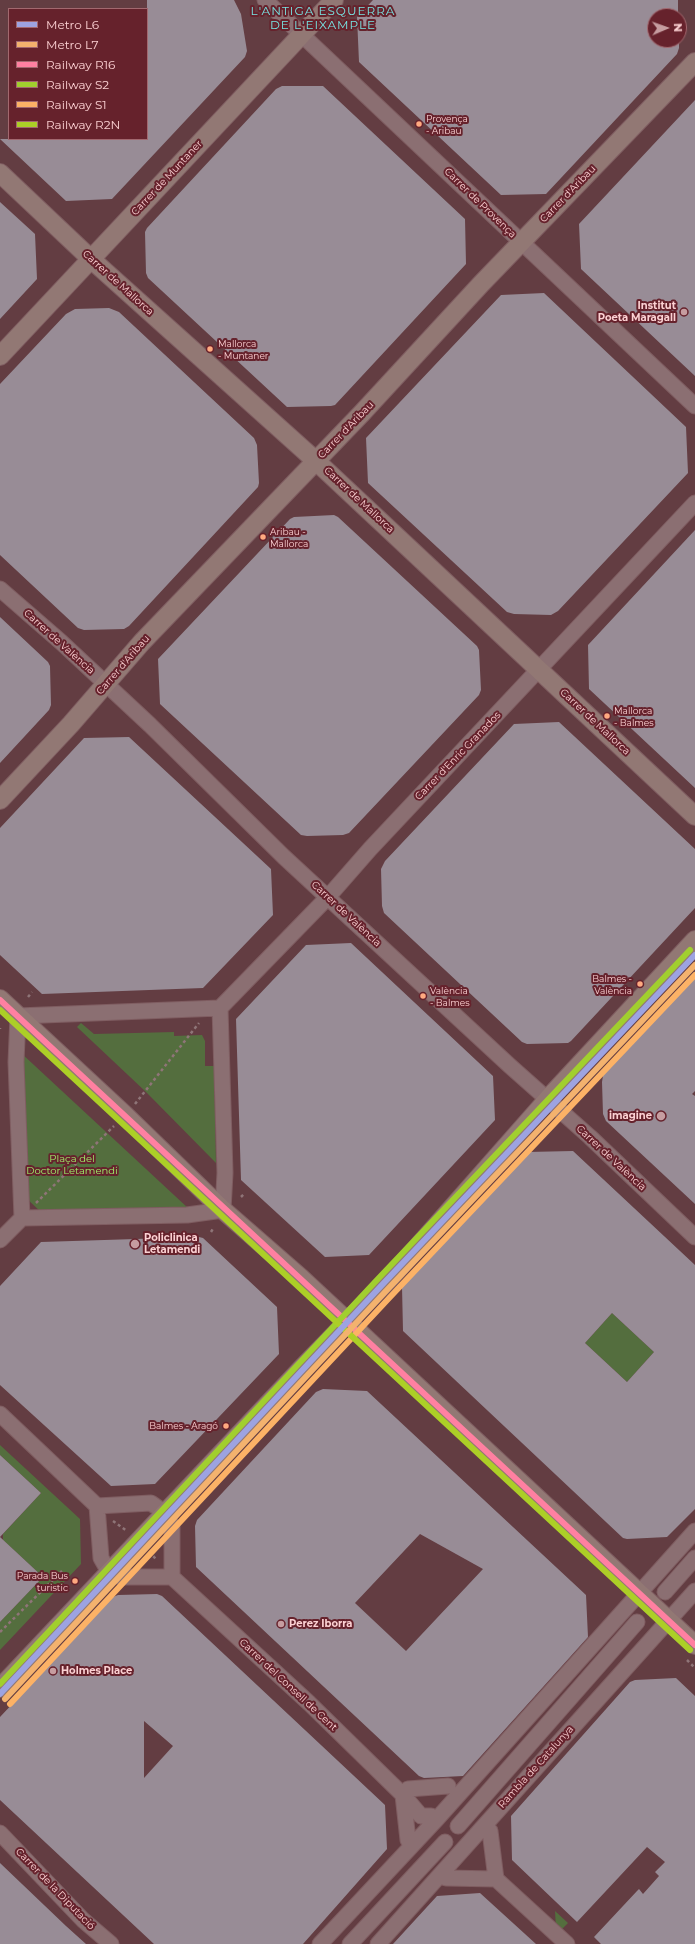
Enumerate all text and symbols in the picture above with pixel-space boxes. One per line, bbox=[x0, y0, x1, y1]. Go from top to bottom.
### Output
district label: L'ANTIGA ESQUERRA DE L'EIXAMPLE bbox=[251, 4, 395, 32]
legend bbox=[8, 8, 148, 140]
north arrow bbox=[647, 8, 687, 48]
text: Metro L6 bbox=[46, 17, 99, 32]
text: N bbox=[671, 23, 685, 32]
text: Metro L7 bbox=[46, 37, 98, 52]
text: Railway R16 bbox=[46, 57, 115, 72]
text: Railway S2 bbox=[46, 77, 109, 92]
text: Railway S1 bbox=[46, 97, 107, 112]
place label: Provença - Aribau bbox=[426, 114, 468, 135]
text: Railway R2N bbox=[46, 117, 120, 132]
marker: Provença - Aribau bbox=[414, 119, 424, 129]
street label: Carrer de Muntaner bbox=[129, 138, 205, 218]
street label: Carrer d'Aribau bbox=[538, 163, 598, 225]
street label: Carrer de Provença bbox=[442, 166, 518, 240]
street label: Carrer de Mallorca bbox=[80, 248, 156, 318]
place label: Institut Poeta Maragall bbox=[598, 300, 676, 324]
marker: Institut Poeta Maragall bbox=[679, 307, 689, 317]
place label: Mallorca - Muntaner bbox=[218, 339, 268, 360]
marker: Mallorca - Muntaner bbox=[205, 344, 215, 354]
street label: Carrer d'Aribau bbox=[316, 399, 376, 461]
street label: Carrer de Mallorca bbox=[322, 464, 396, 536]
place label: Aribau - Mallorca bbox=[270, 527, 308, 548]
marker: Aribau - Mallorca bbox=[258, 532, 268, 542]
street label: Carrer de València bbox=[21, 607, 97, 677]
street label: Carrer d'Aribau bbox=[94, 633, 152, 697]
street label: Carrer de Mallorca bbox=[558, 686, 632, 758]
place label: Mallorca - Balmes bbox=[614, 706, 654, 727]
street label: Carrer d'Enric Granados bbox=[413, 709, 503, 803]
marker: Mallorca - Balmes bbox=[602, 711, 612, 721]
street label: Carrer de València bbox=[309, 879, 383, 949]
place label: Balmes - València bbox=[592, 974, 632, 995]
marker: Balmes - València bbox=[635, 979, 645, 989]
place label: València - Balmes bbox=[430, 986, 470, 1007]
marker: València - Balmes bbox=[418, 991, 428, 1001]
place label: imagine bbox=[609, 1110, 652, 1122]
marker: imagine bbox=[655, 1110, 667, 1122]
street label: Carrer de València bbox=[574, 1123, 648, 1193]
park label: Plaça del Doctor Letamendi bbox=[26, 1153, 118, 1176]
place label: Policlinica Letamendi bbox=[144, 1232, 200, 1256]
marker: Policlinica Letamendi bbox=[129, 1238, 141, 1250]
place label: Balmes - Aragó bbox=[149, 1421, 218, 1431]
marker: Balmes - Aragó bbox=[221, 1421, 231, 1431]
place label: Parada Bus turistic bbox=[17, 1571, 68, 1592]
marker: Parada Bus turistic bbox=[70, 1576, 80, 1586]
place label: Perez Iborra bbox=[289, 1618, 352, 1630]
marker: Perez Iborra bbox=[276, 1619, 286, 1629]
street label: Carrer del Consell de Cent bbox=[237, 1636, 339, 1734]
place label: Holmes Place bbox=[61, 1665, 132, 1677]
marker: Holmes Place bbox=[48, 1666, 58, 1676]
street label: Rambla de Catalunya bbox=[496, 1723, 576, 1811]
street label: Carrer de la Diputació bbox=[13, 1846, 97, 1932]

